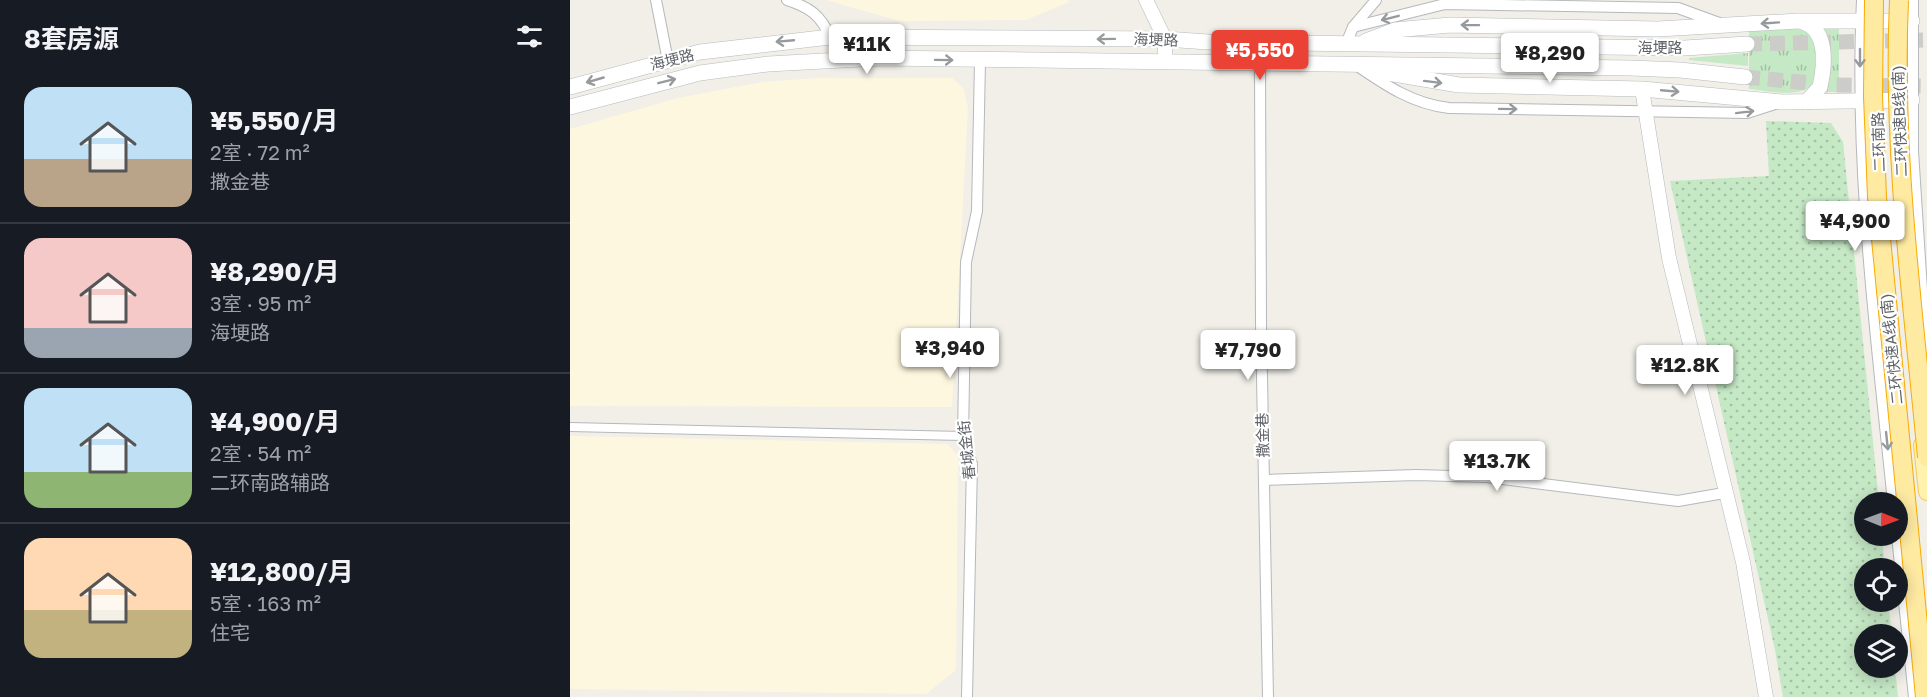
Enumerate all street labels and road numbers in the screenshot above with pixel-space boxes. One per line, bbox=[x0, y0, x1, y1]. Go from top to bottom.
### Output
street label: 海埂路 bbox=[1133, 29, 1179, 49]
street label: 海埂路 bbox=[1637, 38, 1683, 56]
street label: 海埂路 bbox=[648, 45, 696, 73]
street label: 二环快速B线(南) bbox=[1888, 65, 1910, 177]
street label: 二环南路 bbox=[1868, 112, 1888, 172]
street label: 二环快速A线(南) bbox=[1876, 293, 1906, 405]
street label: 撒金巷 bbox=[1253, 412, 1271, 458]
street label: 春城金街 bbox=[954, 419, 978, 481]

